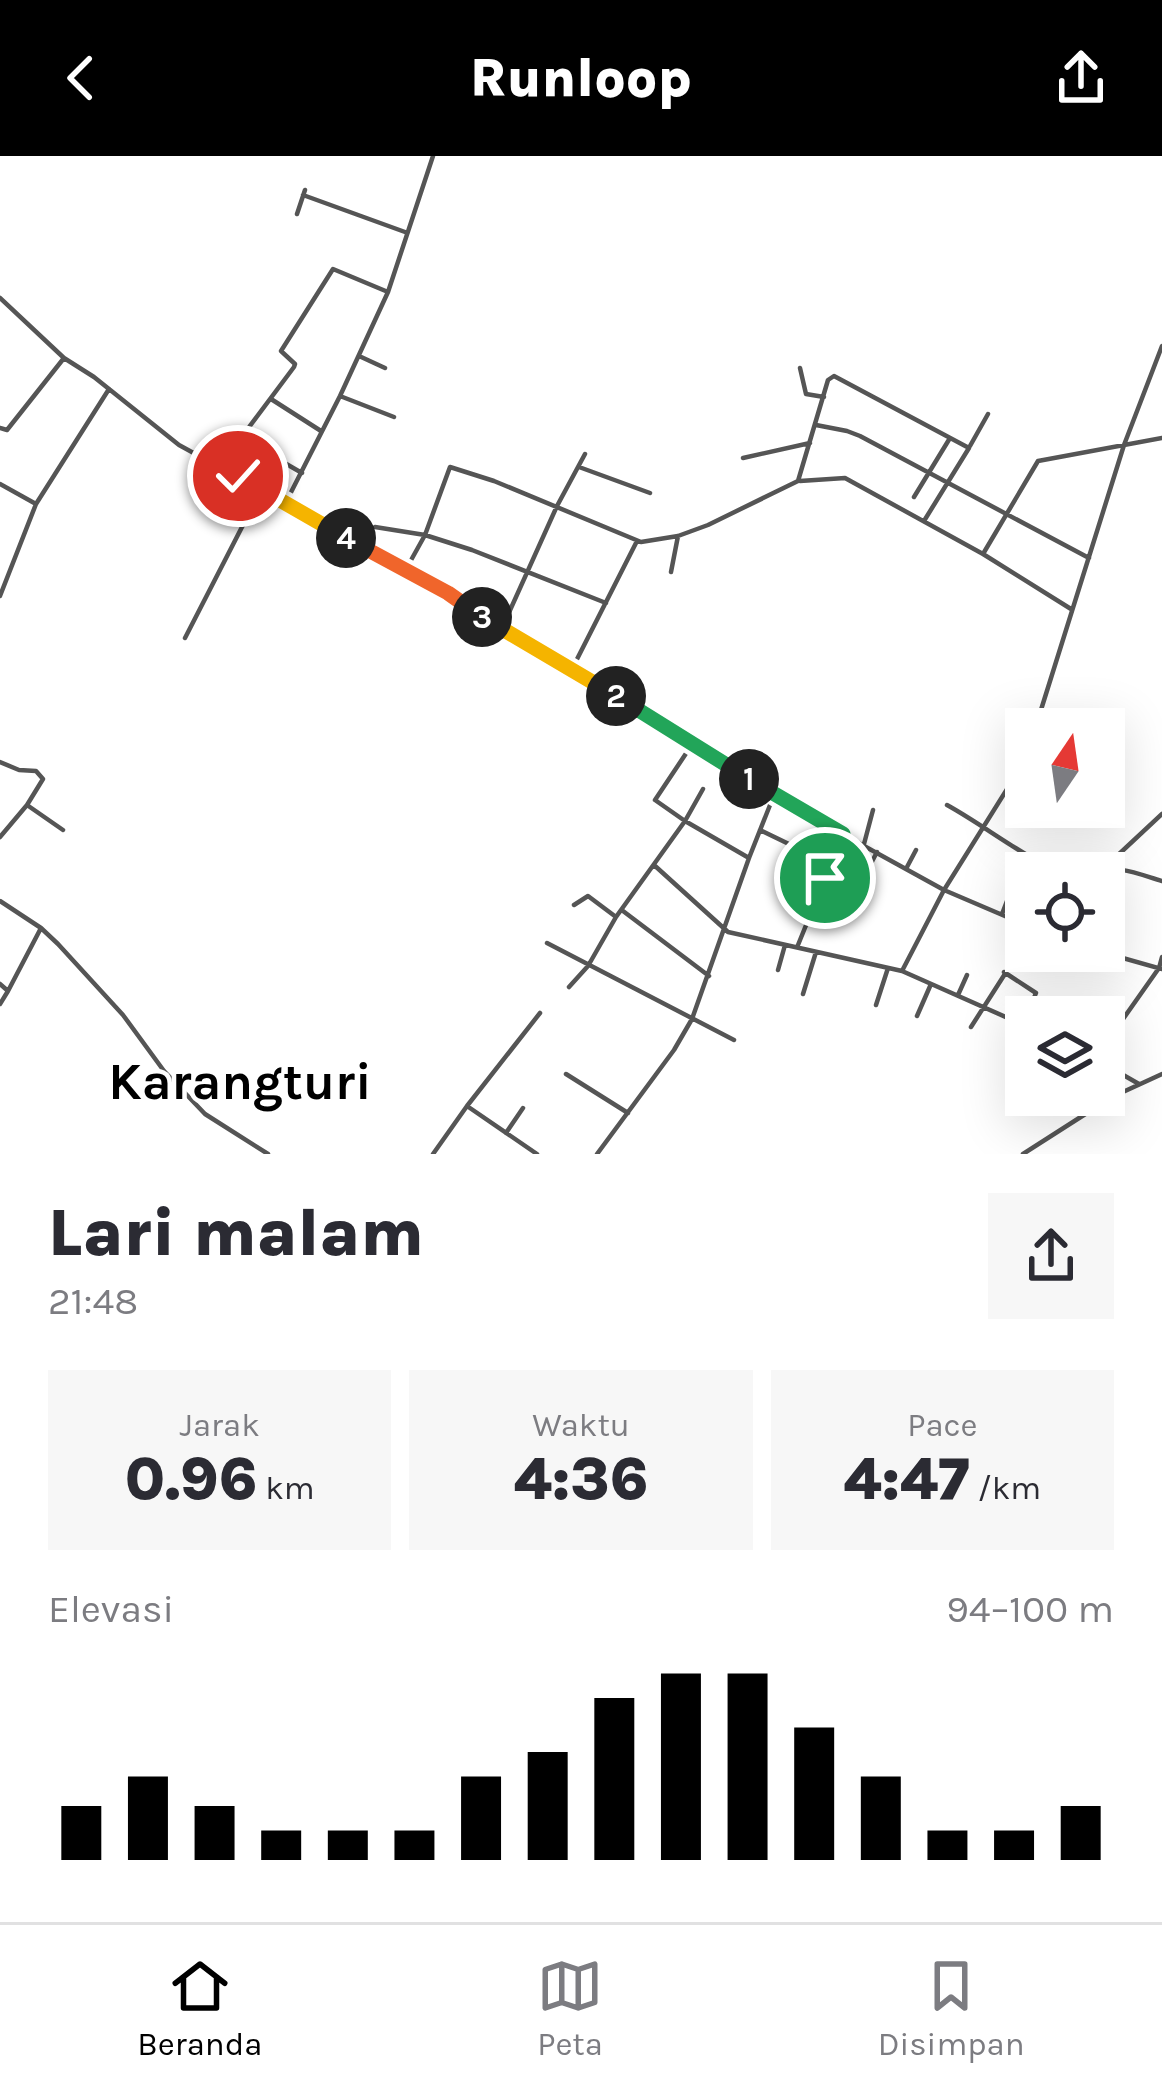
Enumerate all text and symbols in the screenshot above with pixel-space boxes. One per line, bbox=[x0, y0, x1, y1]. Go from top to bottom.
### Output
icon: back bbox=[48, 45, 114, 111]
icon: share bbox=[1048, 45, 1114, 111]
text: Runloop bbox=[470, 46, 692, 110]
pin bbox=[187, 425, 289, 527]
icon: check bbox=[205, 443, 271, 509]
pin: 4 bbox=[316, 508, 376, 568]
text: 4 bbox=[336, 519, 356, 557]
pin: 3 bbox=[452, 587, 512, 647]
text: 3 bbox=[472, 598, 492, 636]
pin: 2 bbox=[586, 666, 646, 726]
text: 2 bbox=[606, 677, 626, 715]
north arrow bbox=[1005, 708, 1125, 828]
map controls bbox=[1005, 708, 1125, 1116]
pin: 1 bbox=[719, 749, 779, 809]
text: 1 bbox=[743, 760, 755, 798]
pin bbox=[774, 827, 876, 929]
icon: arrive bbox=[792, 845, 858, 911]
button: locate bbox=[1005, 852, 1125, 972]
button: layers bbox=[1005, 996, 1125, 1116]
district label: Karangturi bbox=[108, 1052, 372, 1112]
button: share bbox=[988, 1193, 1114, 1319]
text: Lari malam bbox=[48, 1194, 424, 1272]
text: 21:48 bbox=[48, 1278, 138, 1324]
text: Jarak bbox=[180, 1406, 260, 1444]
text: Waktu bbox=[532, 1406, 630, 1444]
text: Pace bbox=[907, 1406, 978, 1444]
text: 0.96 bbox=[125, 1444, 257, 1514]
text: 4:36 bbox=[514, 1444, 648, 1514]
text: 4:47 bbox=[843, 1444, 970, 1514]
text: km bbox=[257, 1469, 315, 1507]
text: /km bbox=[970, 1469, 1041, 1507]
text: Elevasi bbox=[48, 1586, 174, 1632]
text: 94–100 m bbox=[946, 1586, 1114, 1632]
tab: Beranda bbox=[137, 1953, 262, 2063]
tab: Peta bbox=[537, 1953, 603, 2063]
tab: Disimpan bbox=[878, 1953, 1025, 2063]

